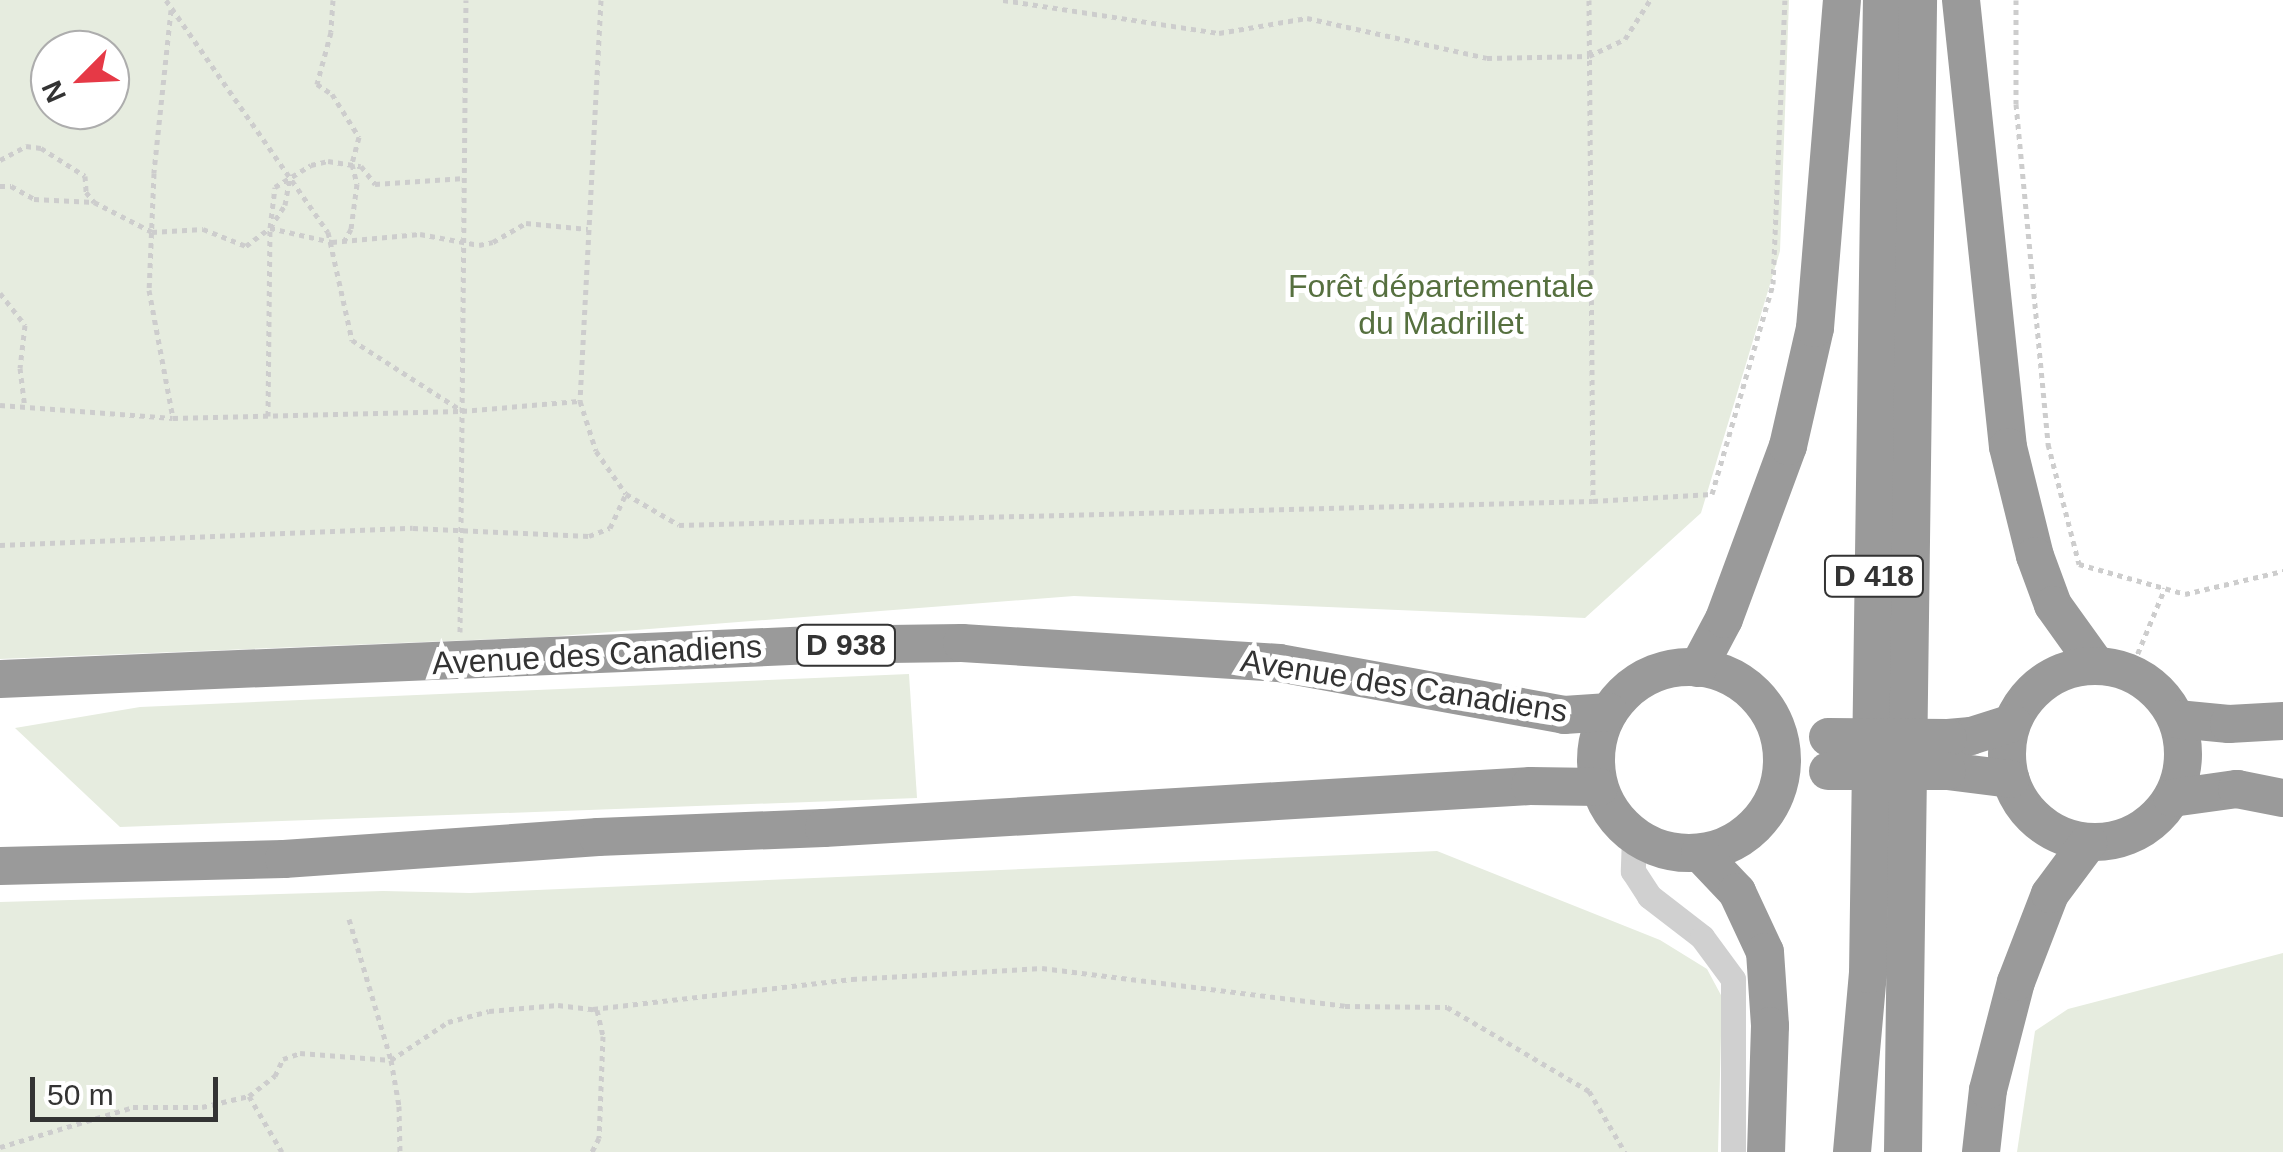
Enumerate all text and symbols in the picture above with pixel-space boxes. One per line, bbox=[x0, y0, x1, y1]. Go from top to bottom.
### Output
north arrow bbox=[30, 30, 130, 130]
text: N bbox=[36, 76, 72, 107]
park label: Forêt départementale du Madrillet bbox=[1288, 268, 1594, 343]
road number: D 418 bbox=[1822, 551, 1926, 601]
road number: D 938 bbox=[794, 620, 898, 670]
street label: Avenue des Canadiens bbox=[431, 627, 763, 683]
street label: Avenue des Canadiens bbox=[1238, 641, 1570, 731]
scale bar bbox=[35, 1057, 222, 1119]
text: 50 m bbox=[47, 1078, 114, 1111]

